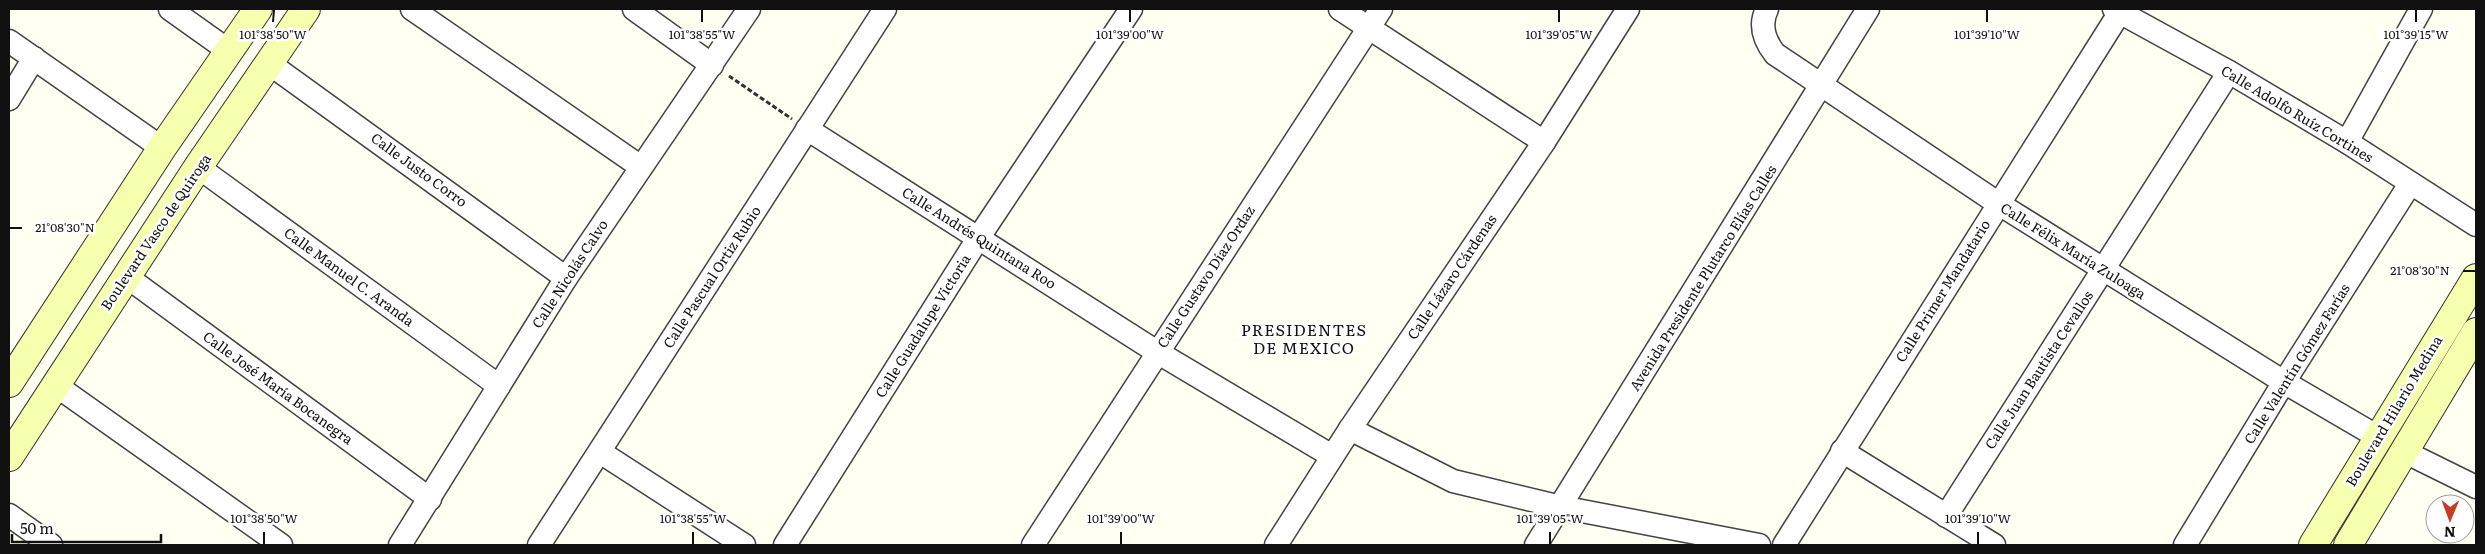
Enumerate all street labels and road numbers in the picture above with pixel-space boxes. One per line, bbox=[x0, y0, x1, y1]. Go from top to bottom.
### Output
street label: Calle Adolfo Ruíz Cortines bbox=[2218, 60, 2377, 167]
street label: Calle Justo Corro bbox=[367, 127, 472, 211]
street label: Boulevard Vasco de Quiroga bbox=[95, 149, 215, 314]
street label: Avenida Presidente Plutarco Elías Calles bbox=[1624, 161, 1780, 394]
street label: Calle Andrés Quintana Roo bbox=[899, 181, 1061, 293]
street label: Calle Félix María Zuloaga bbox=[1997, 197, 2150, 303]
street label: Calle Pascual Ortiz Rubio bbox=[658, 201, 765, 352]
street label: Calle Gustavo Díaz Ordaz bbox=[1152, 201, 1259, 352]
street label: Calle Lázaro Cárdenas bbox=[1402, 210, 1500, 343]
street label: Calle Nicolás Calvo bbox=[526, 215, 612, 332]
street label: Calle Primer Mandatario bbox=[1890, 215, 1994, 366]
street label: Calle Manuel C. Aranda bbox=[280, 222, 419, 331]
street label: Calle Guadalupe Victoria bbox=[870, 249, 975, 401]
street label: Calle Valentín Gómez Farías bbox=[2238, 279, 2354, 447]
street label: Calle Juan Bautista Cevallos bbox=[1979, 286, 2097, 453]
street label: Calle José María Bocanegra bbox=[199, 326, 358, 449]
street label: Boulevard Hilario Medina bbox=[2340, 331, 2447, 490]

